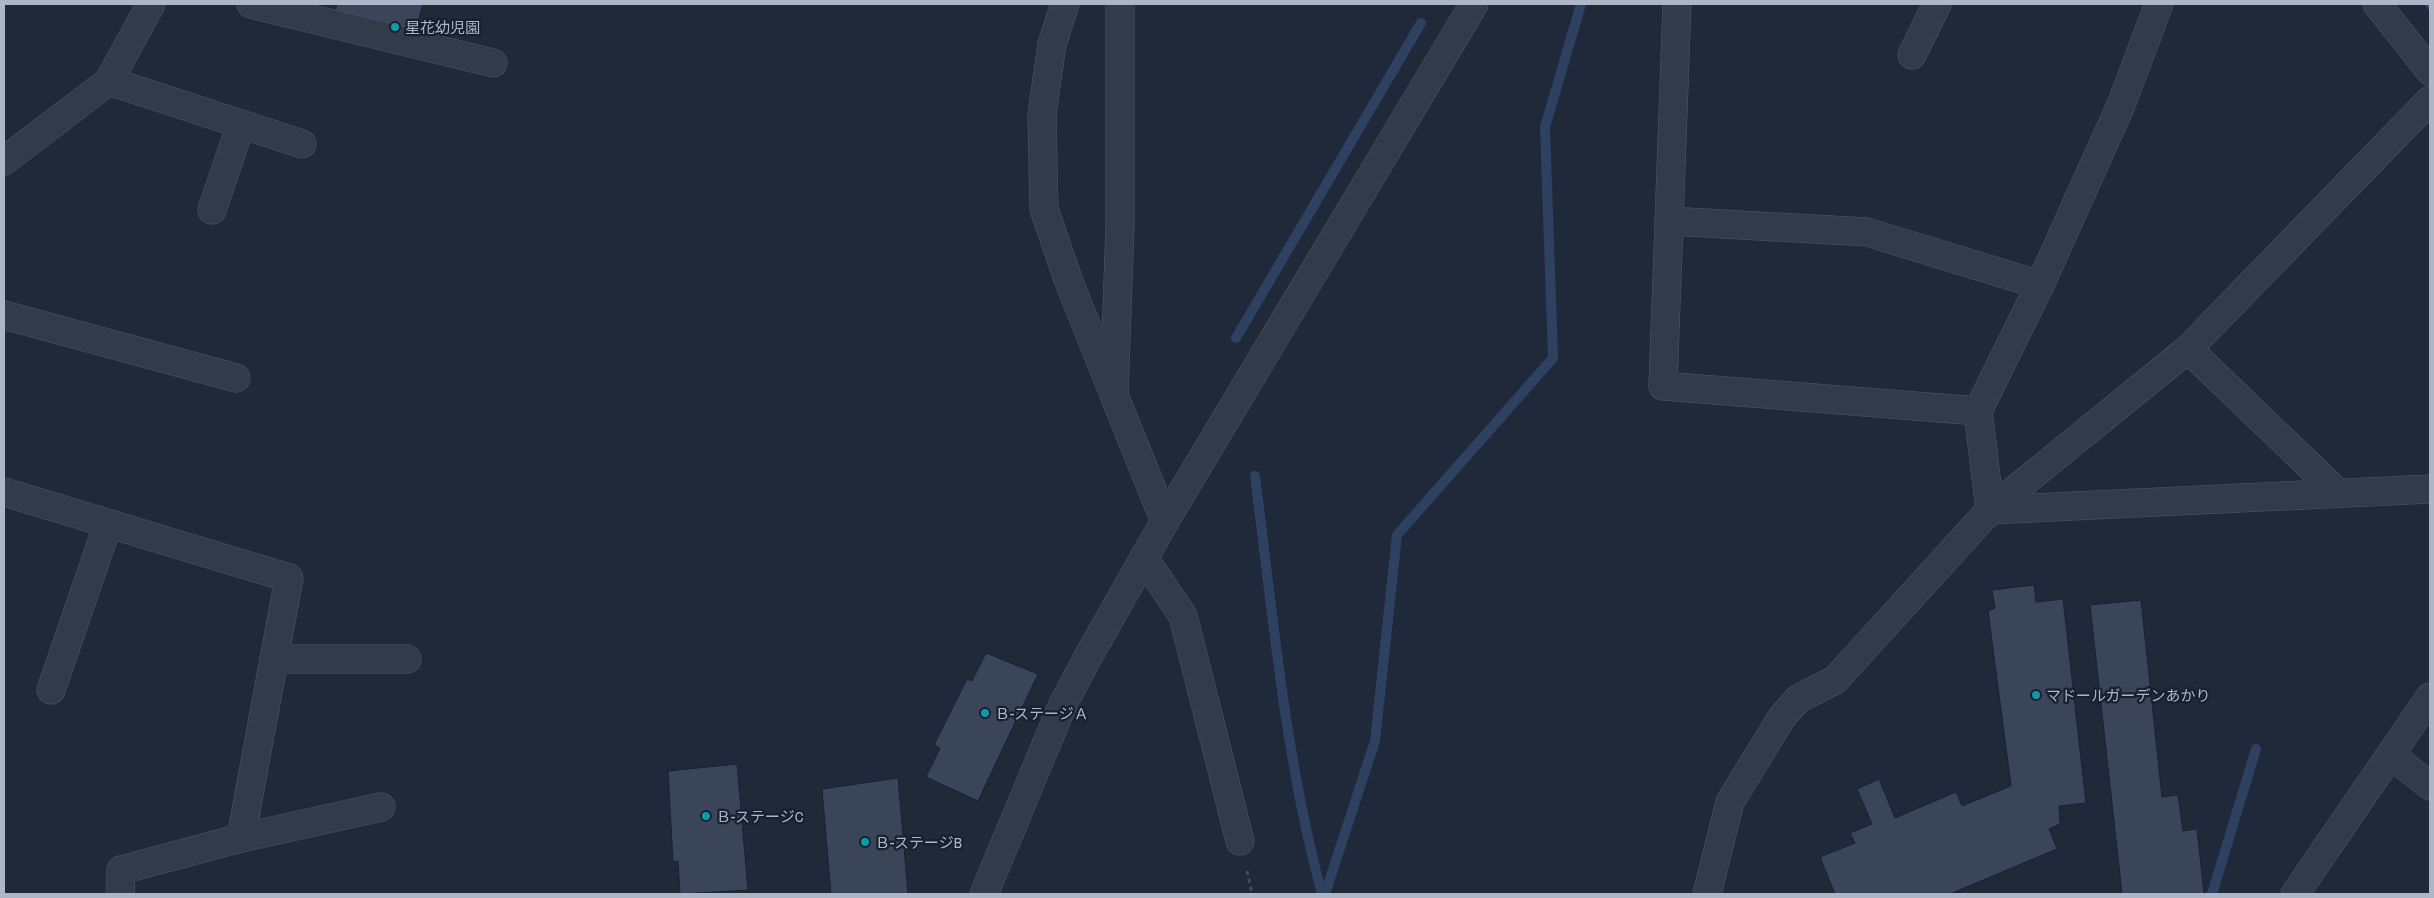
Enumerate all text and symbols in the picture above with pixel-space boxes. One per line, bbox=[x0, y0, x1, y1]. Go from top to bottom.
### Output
place label: 星花幼児園 bbox=[405, 17, 480, 38]
marker: 星花幼児園 bbox=[389, 21, 401, 33]
place label: マドールガーデンあかり bbox=[2046, 685, 2211, 706]
marker: マドールガーデンあかり bbox=[2030, 689, 2042, 701]
place label: Ｂ‐ステージＡ bbox=[995, 703, 1089, 724]
marker: Ｂ‐ステージＡ bbox=[979, 707, 991, 719]
place label: Ｂ‐ステージC bbox=[716, 806, 804, 827]
marker: Ｂ‐ステージC bbox=[700, 810, 712, 822]
place label: Ｂ‐ステージB bbox=[875, 832, 962, 853]
marker: Ｂ‐ステージB bbox=[859, 836, 871, 848]

